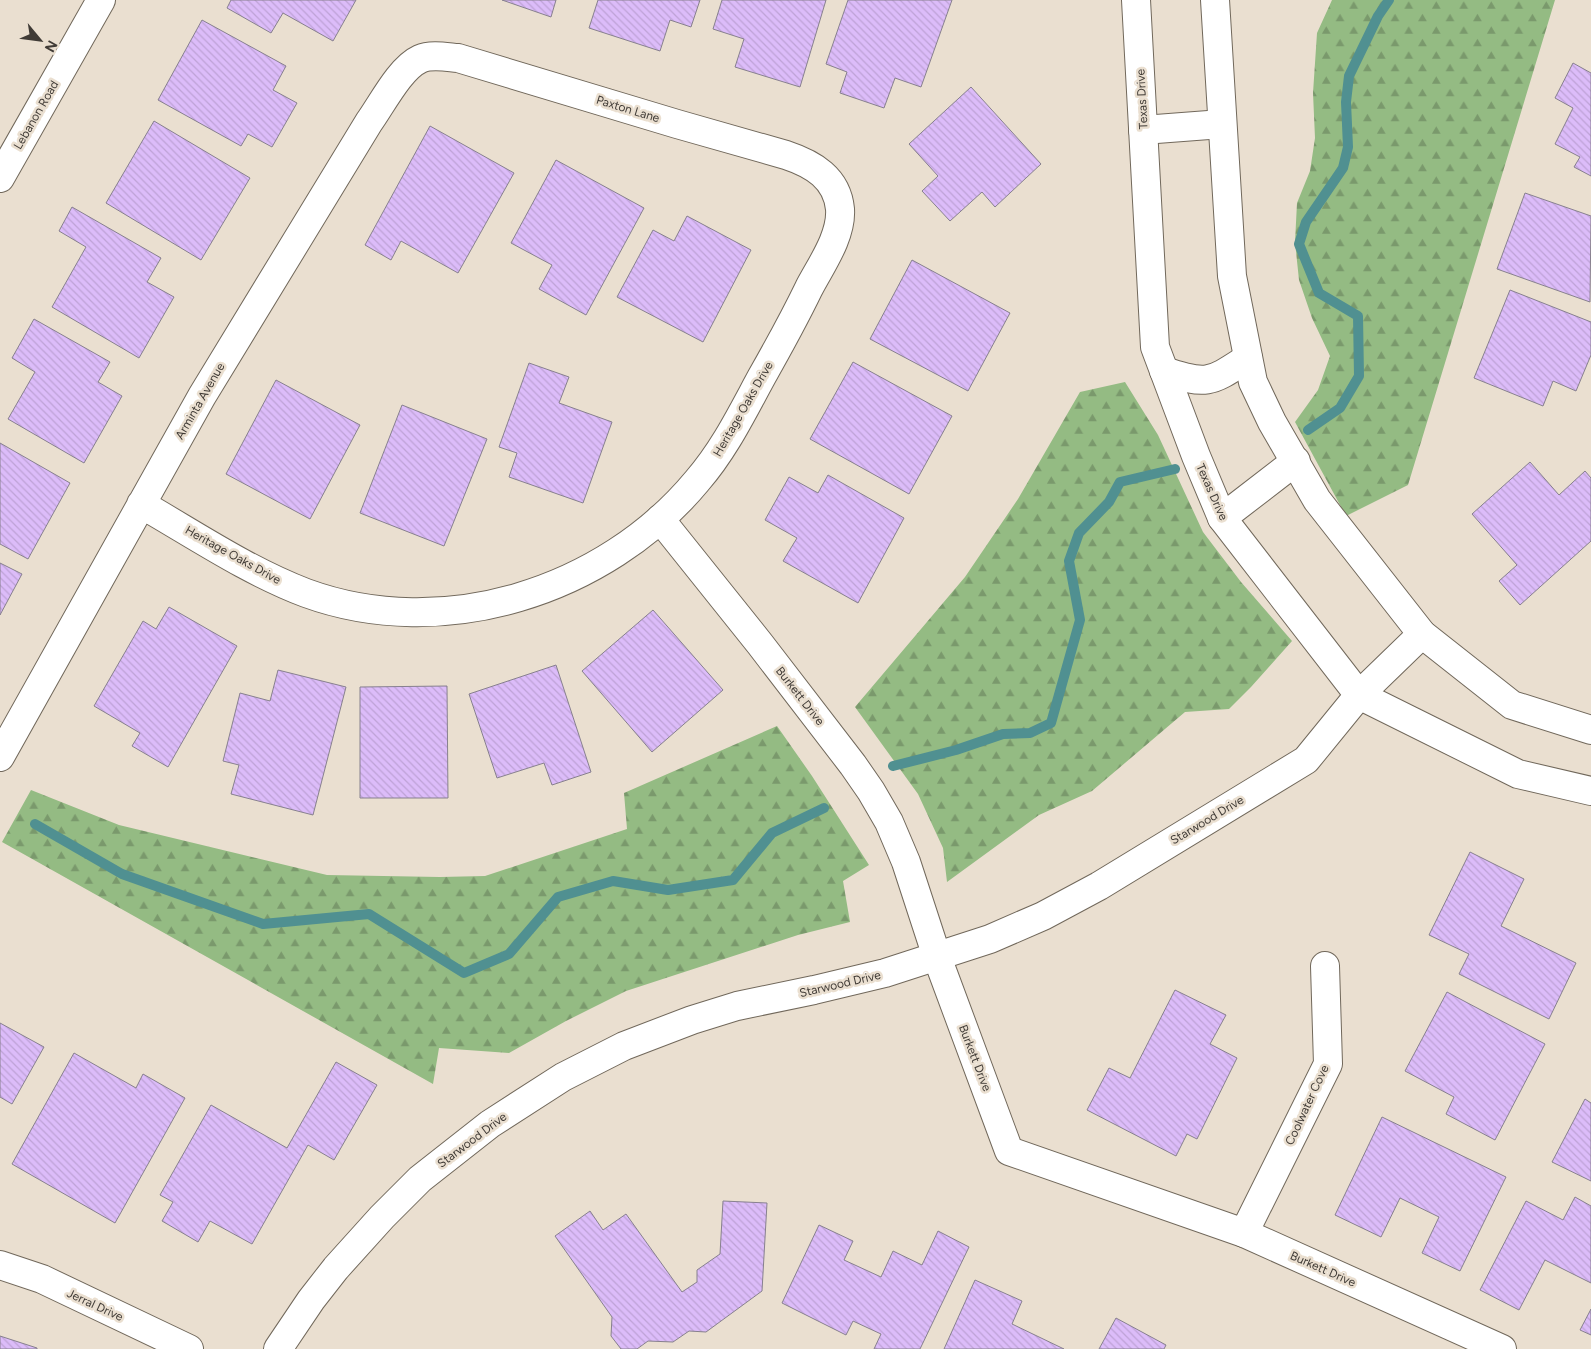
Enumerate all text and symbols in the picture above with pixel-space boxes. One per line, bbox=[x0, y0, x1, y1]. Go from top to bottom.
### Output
north arrow bbox=[15, 15, 65, 65]
text: N bbox=[41, 37, 61, 55]
street label: Texas Drive bbox=[1133, 68, 1151, 130]
street label: Lebanon Road bbox=[11, 78, 61, 152]
street label: Paxton Lane bbox=[595, 93, 662, 125]
street label: Heritage Oaks Drive bbox=[710, 359, 776, 459]
street label: Arminta Avenue bbox=[172, 360, 228, 442]
street label: Texas Drive bbox=[1193, 462, 1231, 523]
street label: Heritage Oaks Drive bbox=[183, 523, 284, 587]
street label: Burkett Drive bbox=[773, 664, 827, 728]
street label: Starwood Drive bbox=[1168, 792, 1247, 847]
street label: Starwood Drive bbox=[798, 968, 882, 1000]
street label: Burkett Drive bbox=[956, 1023, 994, 1094]
street label: Coolwater Cove bbox=[1282, 1062, 1332, 1147]
street label: Starwood Drive bbox=[435, 1109, 510, 1171]
street label: Burkett Drive bbox=[1288, 1248, 1358, 1290]
street label: Jerral Drive bbox=[65, 1286, 126, 1324]

